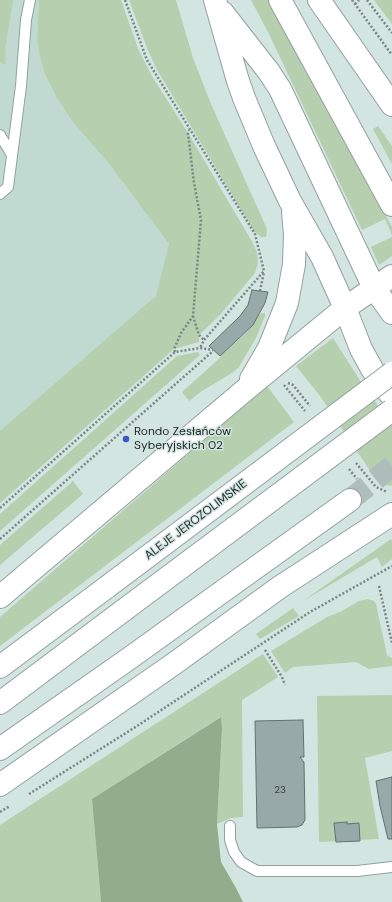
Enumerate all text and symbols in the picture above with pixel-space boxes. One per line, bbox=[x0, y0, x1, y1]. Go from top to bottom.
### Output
place label: Rondo Zesłańców Syberyjskich 02 bbox=[134, 425, 231, 453]
marker: Rondo Zesłańców Syberyjskich 02 bbox=[121, 434, 131, 444]
street label: ALEJE JEROZOLIMSKIE bbox=[142, 477, 250, 563]
house number: 23 bbox=[274, 784, 286, 796]

